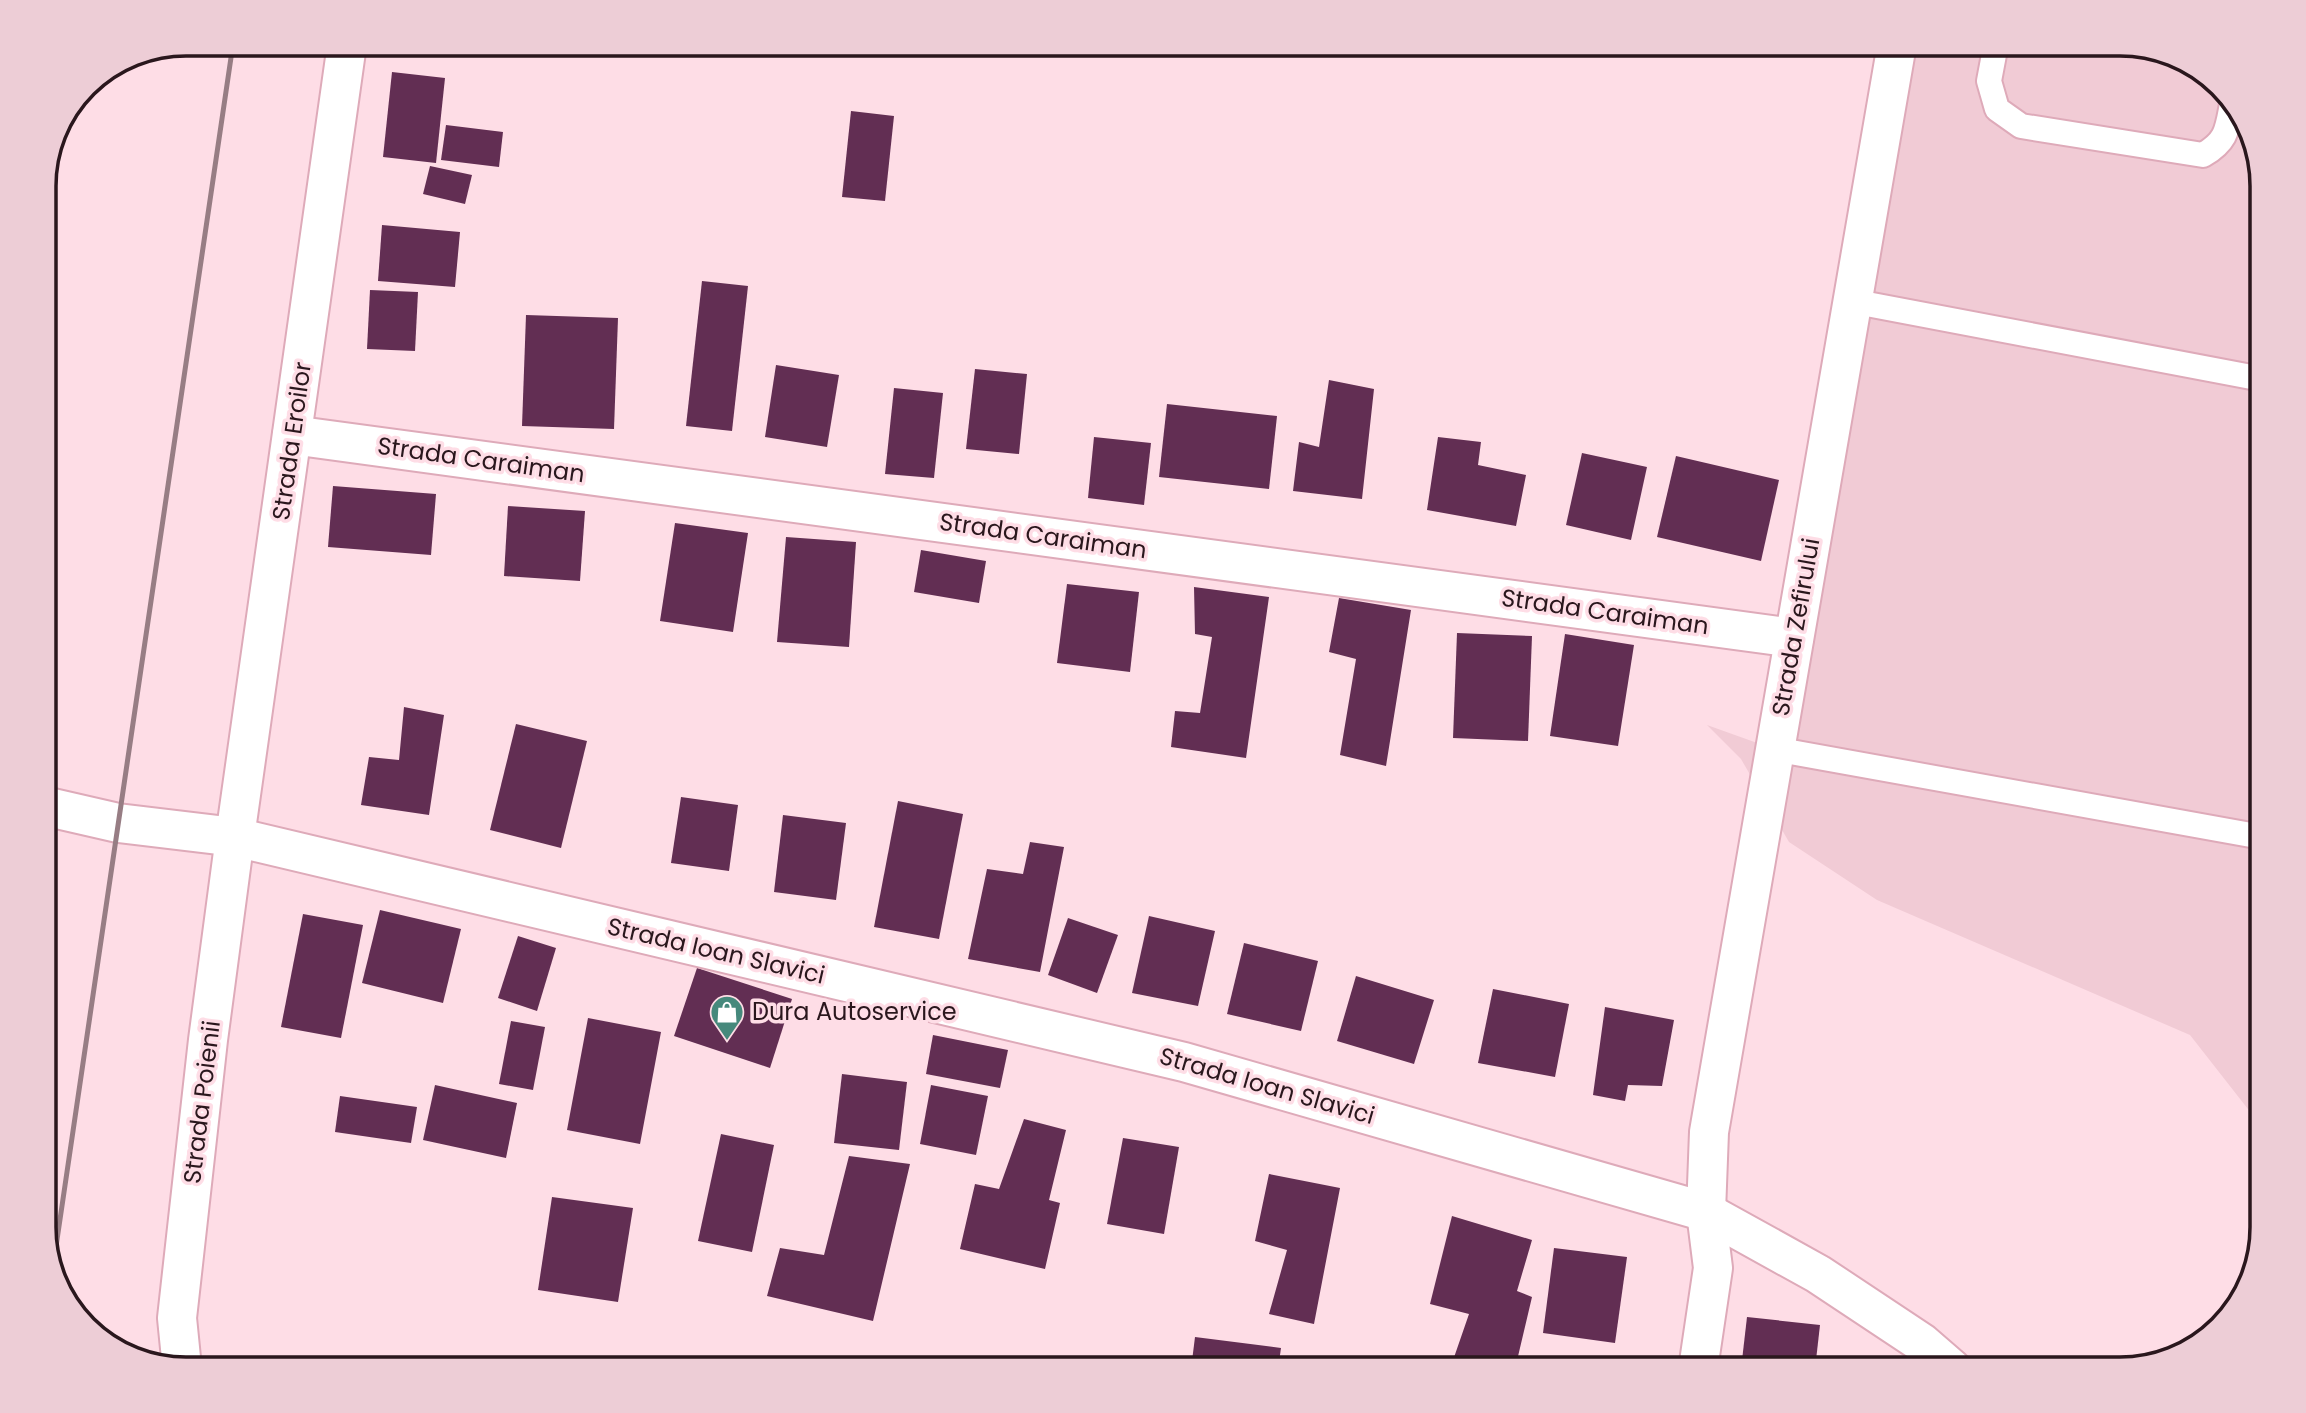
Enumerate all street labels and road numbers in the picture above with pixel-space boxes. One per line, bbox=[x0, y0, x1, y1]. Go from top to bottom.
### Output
street label: Strada Eroilor bbox=[264, 360, 319, 522]
street label: Strada Caraiman bbox=[375, 429, 587, 490]
street label: Strada Caraiman bbox=[937, 505, 1149, 566]
street label: Strada Zefirului bbox=[1764, 535, 1827, 718]
street label: Strada Caraiman bbox=[1499, 581, 1711, 642]
street label: Strada Ioan Slavici bbox=[604, 909, 828, 992]
street label: Strada Poienii bbox=[175, 1019, 228, 1185]
street label: Strada Ioan Slavici bbox=[1156, 1039, 1378, 1132]

